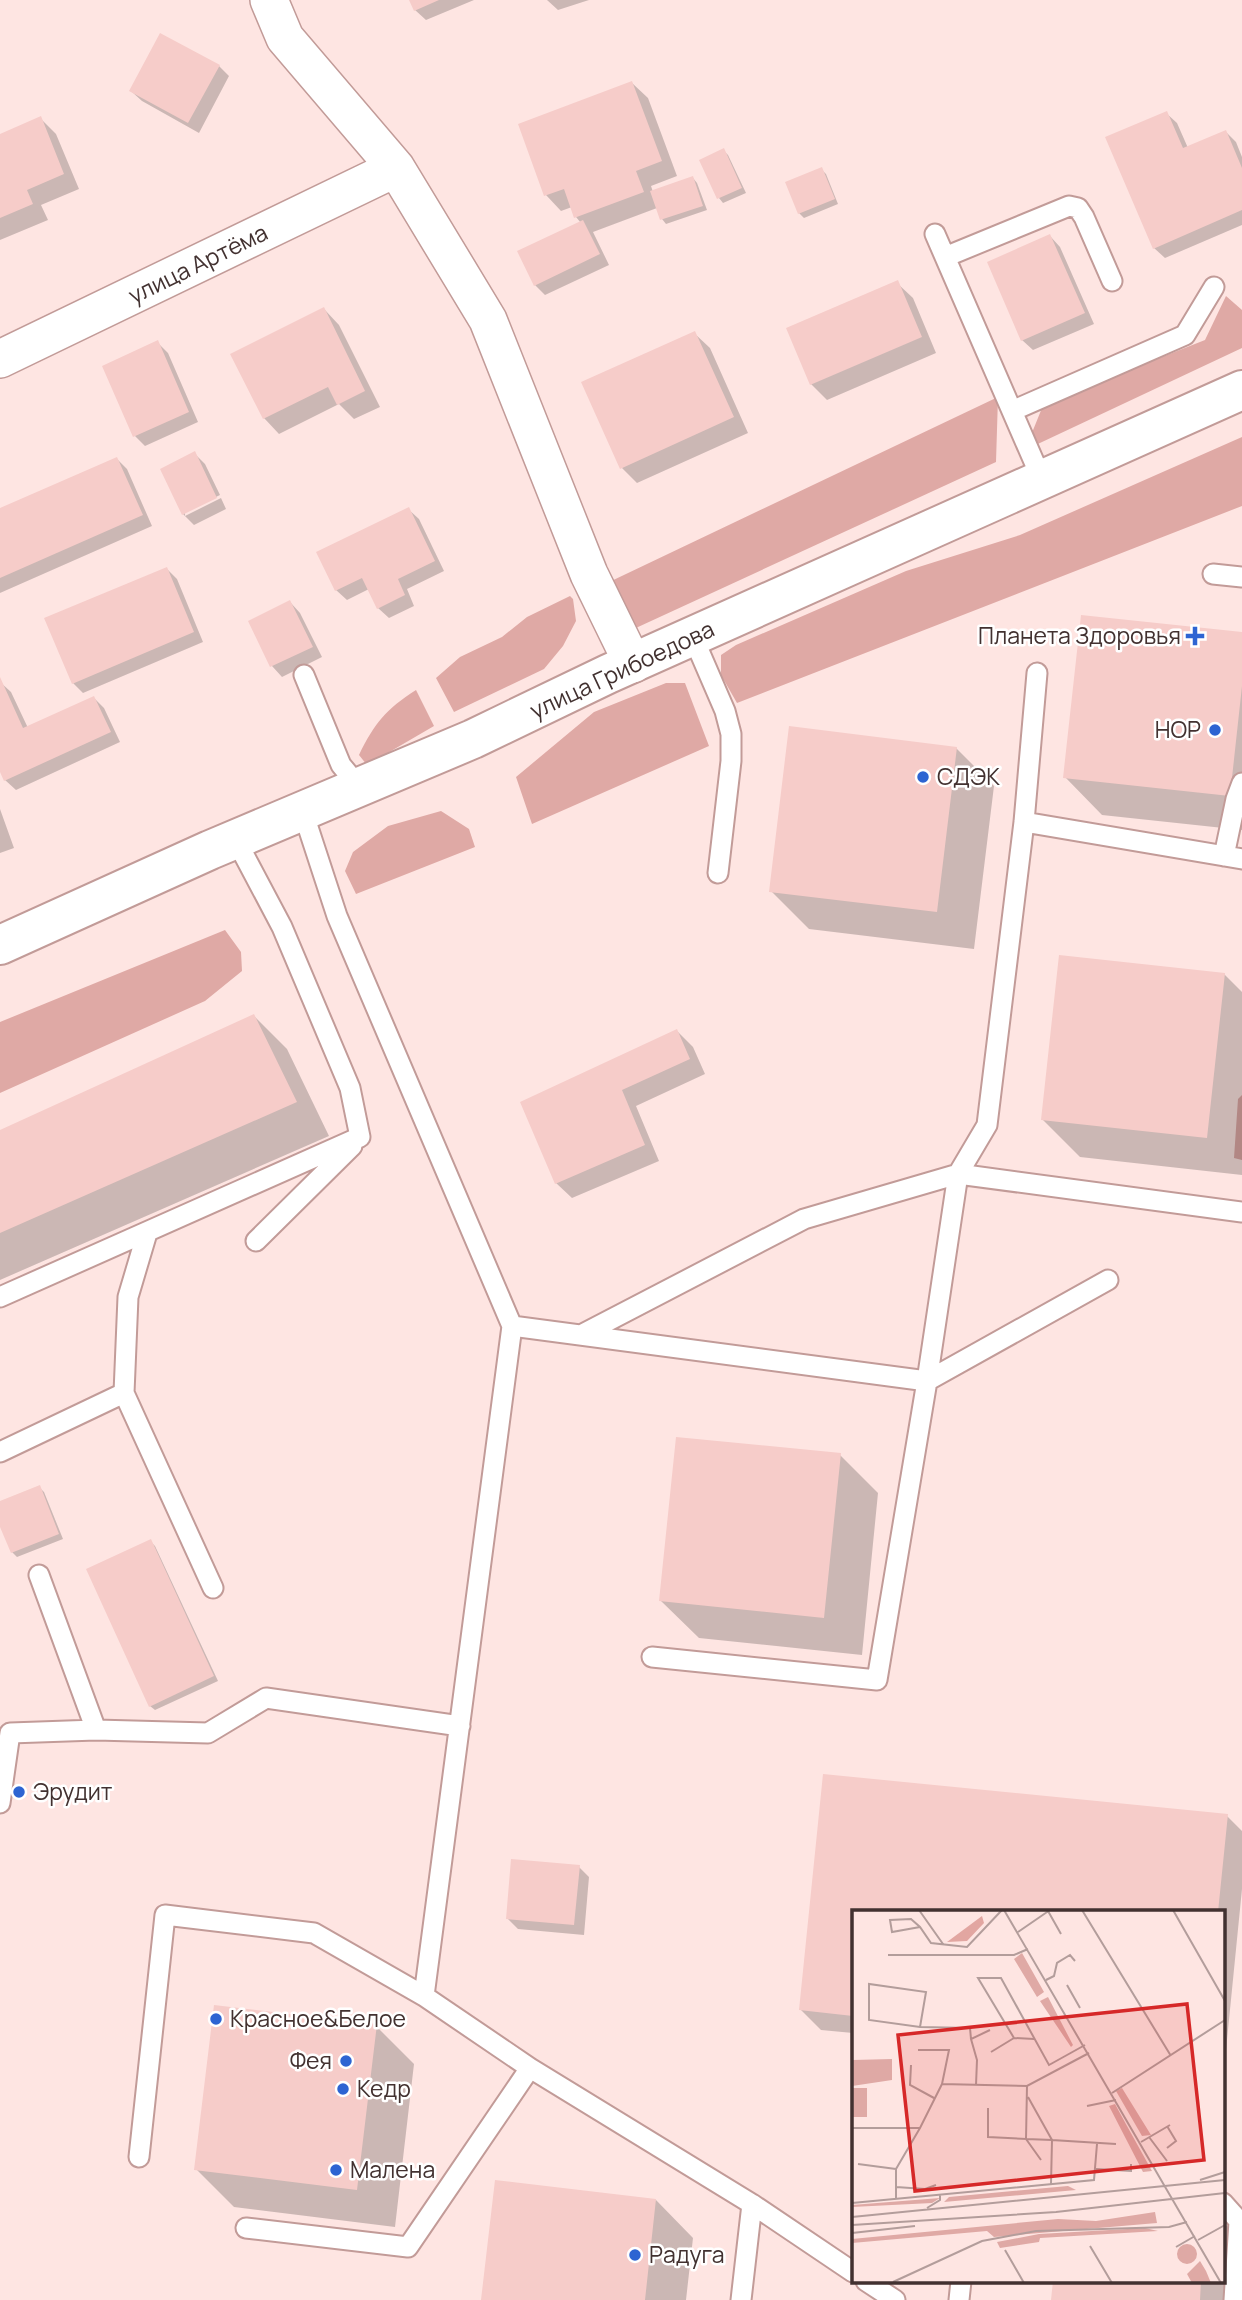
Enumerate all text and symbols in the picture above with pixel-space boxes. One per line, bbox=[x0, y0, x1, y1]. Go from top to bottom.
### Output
street label: улица Артёма bbox=[123, 216, 273, 311]
street label: улица Грибоедова bbox=[524, 612, 719, 726]
place label: Планета Здоровья bbox=[978, 619, 1181, 651]
marker: Планета Здоровья bbox=[1187, 628, 1203, 644]
place label: HOP bbox=[1155, 713, 1201, 745]
marker: HOP bbox=[1207, 722, 1223, 738]
place label: СДЭК bbox=[937, 760, 1000, 792]
marker: СДЭК bbox=[915, 769, 931, 785]
place label: Эрудит bbox=[33, 1775, 113, 1807]
marker: Эрудит bbox=[11, 1784, 27, 1800]
inset map bbox=[852, 1910, 1224, 2282]
place label: Красное&Белое bbox=[230, 2002, 406, 2034]
marker: Красное&Белое bbox=[208, 2011, 224, 2027]
place label: Фея bbox=[290, 2044, 332, 2076]
marker: Фея bbox=[338, 2053, 354, 2069]
place label: Кедр bbox=[357, 2072, 411, 2104]
marker: Кедр bbox=[335, 2081, 351, 2097]
place label: Малена bbox=[350, 2153, 435, 2185]
marker: Малена bbox=[328, 2162, 344, 2178]
place label: Радуга bbox=[649, 2238, 725, 2270]
marker: Радуга bbox=[627, 2247, 643, 2263]

